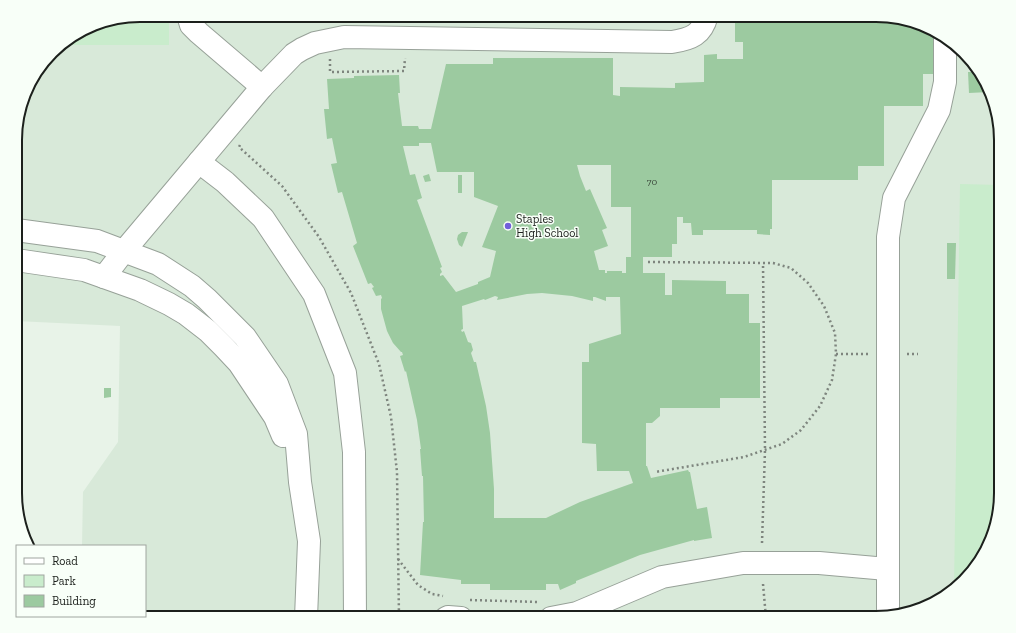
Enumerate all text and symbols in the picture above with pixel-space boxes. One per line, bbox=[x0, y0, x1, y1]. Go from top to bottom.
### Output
house number: 70 bbox=[647, 176, 657, 188]
place label: Staples High School bbox=[516, 212, 579, 240]
marker: Staples High School bbox=[503, 221, 513, 231]
legend bbox=[16, 545, 146, 617]
text: Road bbox=[52, 554, 78, 568]
text: Park bbox=[52, 574, 77, 588]
text: Building bbox=[52, 594, 96, 608]

